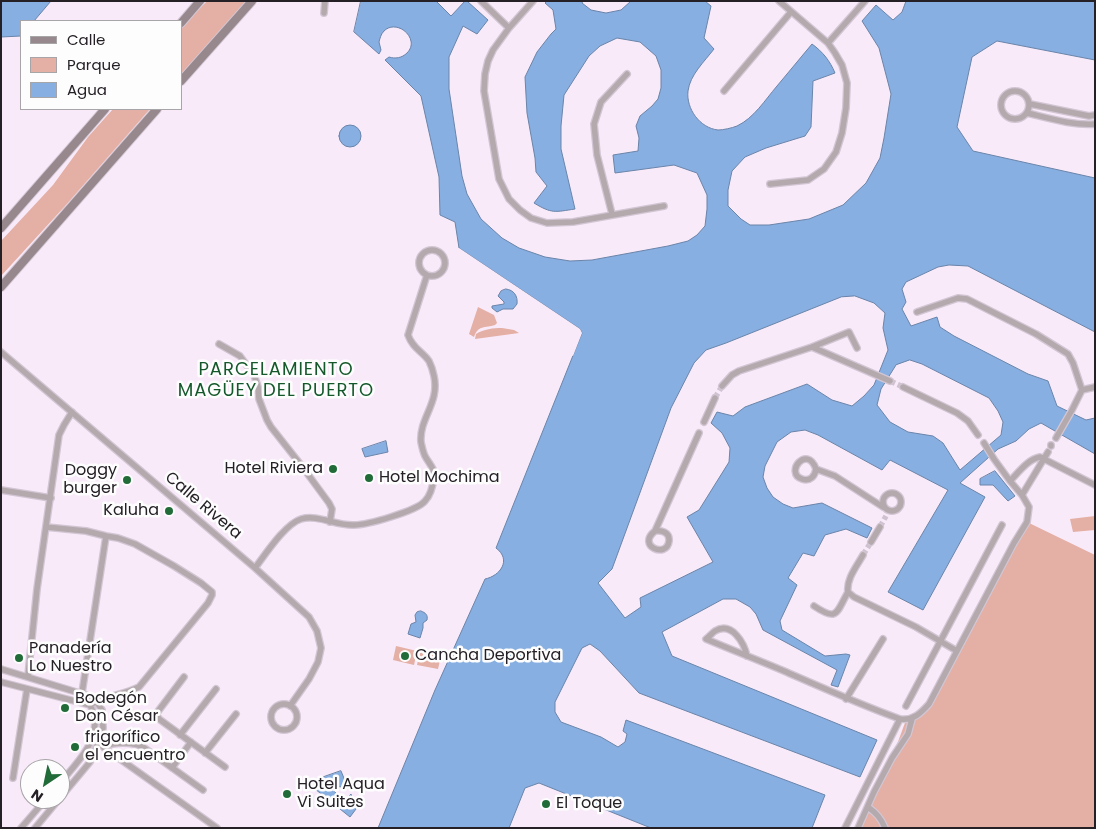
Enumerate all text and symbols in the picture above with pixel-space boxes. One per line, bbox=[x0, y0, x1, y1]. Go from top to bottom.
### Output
legend bbox=[20, 20, 182, 110]
text: Calle bbox=[67, 29, 105, 50]
text: Parque bbox=[67, 54, 120, 75]
text: Agua bbox=[67, 79, 107, 100]
district label: PARCELAMIENTO MAGÜEY DEL PUERTO bbox=[176, 359, 376, 402]
place label: Hotel Riviera bbox=[224, 459, 323, 479]
place label: Doggy burger bbox=[63, 461, 117, 499]
marker: Hotel Riviera bbox=[327, 463, 339, 475]
street label: Calle Rivera bbox=[161, 468, 245, 544]
place label: Hotel Mochima bbox=[379, 468, 499, 488]
marker: Hotel Mochima bbox=[363, 472, 375, 484]
marker: Doggy burger bbox=[121, 474, 133, 486]
place label: Kaluha bbox=[103, 501, 159, 521]
marker: Kaluha bbox=[163, 505, 175, 517]
place label: Panadería Lo Nuestro bbox=[29, 639, 112, 677]
place label: Cancha Deportiva bbox=[415, 646, 561, 666]
marker: Cancha Deportiva bbox=[399, 650, 411, 662]
marker: Panadería Lo Nuestro bbox=[13, 652, 25, 664]
place label: Bodegón Don César bbox=[75, 689, 158, 727]
marker: Bodegón Don César bbox=[59, 702, 71, 714]
place label: frigorífico el encuentro bbox=[85, 728, 185, 766]
marker: frigorífico el encuentro bbox=[69, 741, 81, 753]
north arrow bbox=[20, 759, 70, 809]
place label: Hotel Aqua Vi Suites bbox=[297, 775, 385, 813]
text: N bbox=[27, 784, 47, 807]
marker: Hotel Aqua Vi Suites bbox=[281, 788, 293, 800]
place label: El Toque bbox=[556, 794, 622, 814]
marker: El Toque bbox=[540, 798, 552, 810]

